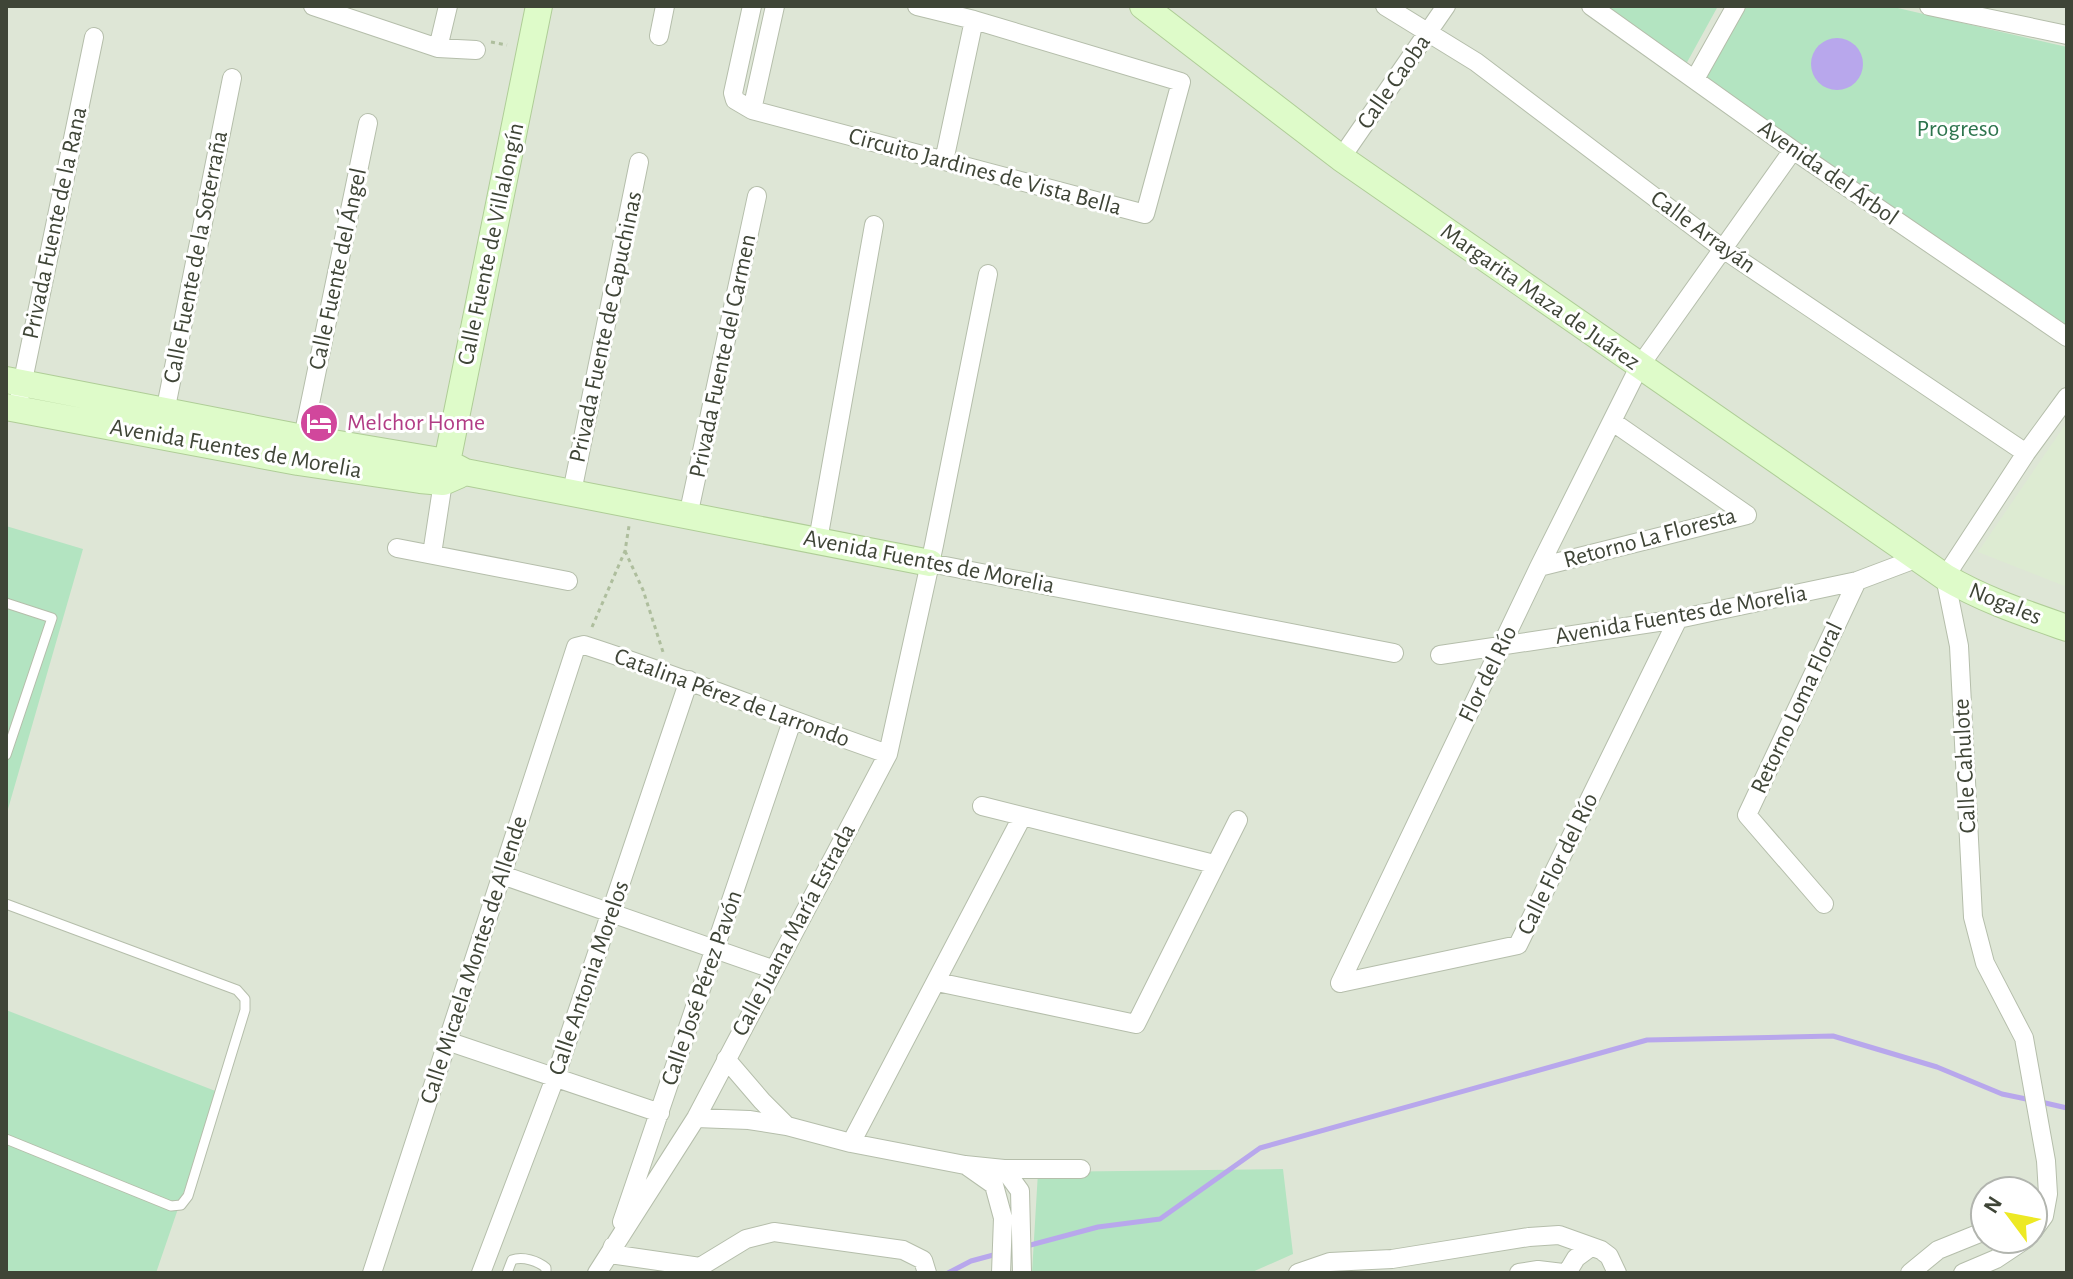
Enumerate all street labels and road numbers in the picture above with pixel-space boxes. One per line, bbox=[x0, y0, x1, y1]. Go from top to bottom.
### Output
street label: Calle Caoba bbox=[1353, 30, 1435, 134]
street label: Privada Fuente de la Rana bbox=[19, 105, 91, 341]
street label: Avenida del Árbol bbox=[1754, 114, 1904, 230]
street label: Calle Fuente de Villalongín bbox=[454, 121, 528, 367]
street label: Circuito Jardines de Vista Bella bbox=[846, 124, 1124, 220]
street label: Calle Fuente de la Soterraña bbox=[160, 129, 232, 385]
street label: Calle Fuente del Ángel bbox=[303, 165, 371, 372]
street label: Calle Arrayán bbox=[1646, 186, 1760, 278]
street label: Privada Fuente de Capuchinas bbox=[566, 189, 646, 465]
street label: Margarita Maza de Juárez bbox=[1436, 219, 1644, 375]
street label: Privada Fuente del Carmen bbox=[685, 232, 761, 480]
street label: Avenida Fuentes de Morelia bbox=[108, 415, 364, 483]
street label: Retorno La Floresta bbox=[1561, 503, 1739, 573]
street label: Avenida Fuentes de Morelia bbox=[801, 526, 1057, 598]
street label: Nogales bbox=[1965, 579, 2045, 629]
street label: Avenida Fuentes de Morelia bbox=[1553, 581, 1809, 649]
street label: Retorno Loma Floral bbox=[1747, 619, 1847, 797]
street label: Flor del Río bbox=[1454, 622, 1522, 726]
street label: Catalina Pérez de Larrondo bbox=[611, 644, 853, 752]
street label: Calle Cahulote bbox=[1949, 698, 1981, 834]
street label: Calle Flor del Río bbox=[1513, 789, 1603, 939]
street label: Calle Micaela Montes de Allende bbox=[416, 813, 532, 1107]
street label: Calle Juana María Estrada bbox=[728, 820, 860, 1040]
street label: Calle Antonia Morelos bbox=[544, 878, 634, 1078]
street label: Calle José Pérez Pavón bbox=[657, 887, 747, 1089]

